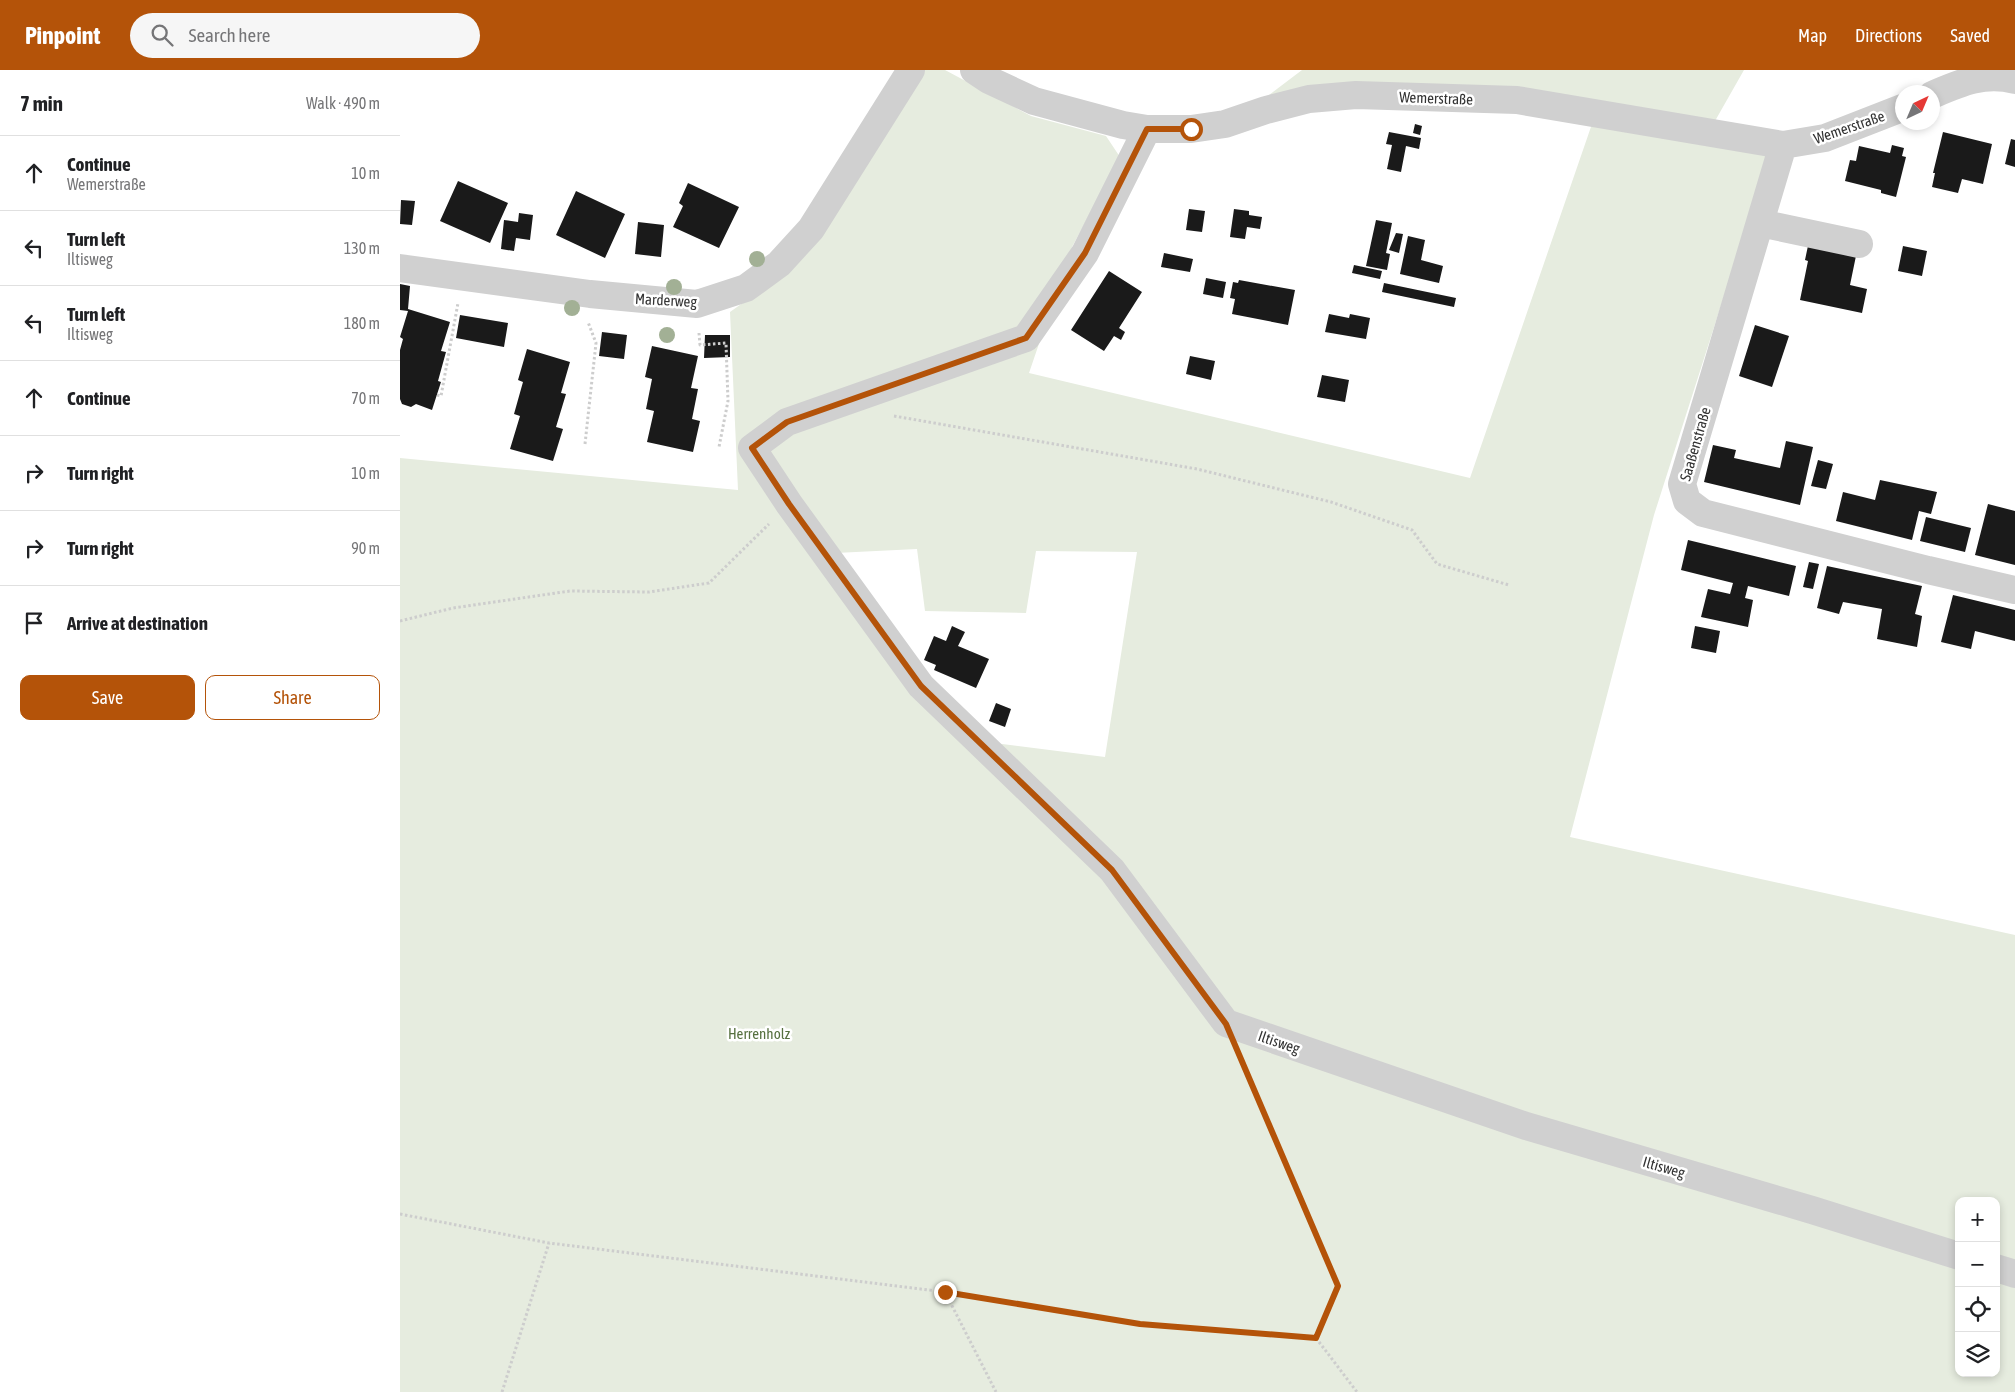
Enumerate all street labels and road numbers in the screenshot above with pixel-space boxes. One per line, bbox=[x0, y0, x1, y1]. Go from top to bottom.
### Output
street label: Wemerstraße bbox=[1399, 88, 1473, 108]
street label: Wemerstraße bbox=[1811, 107, 1887, 147]
street label: Marderweg bbox=[635, 290, 698, 310]
street label: Saaßenstraße bbox=[1676, 405, 1714, 483]
street label: Iltisweg bbox=[1256, 1027, 1303, 1057]
street label: Iltisweg bbox=[1641, 1153, 1688, 1181]

